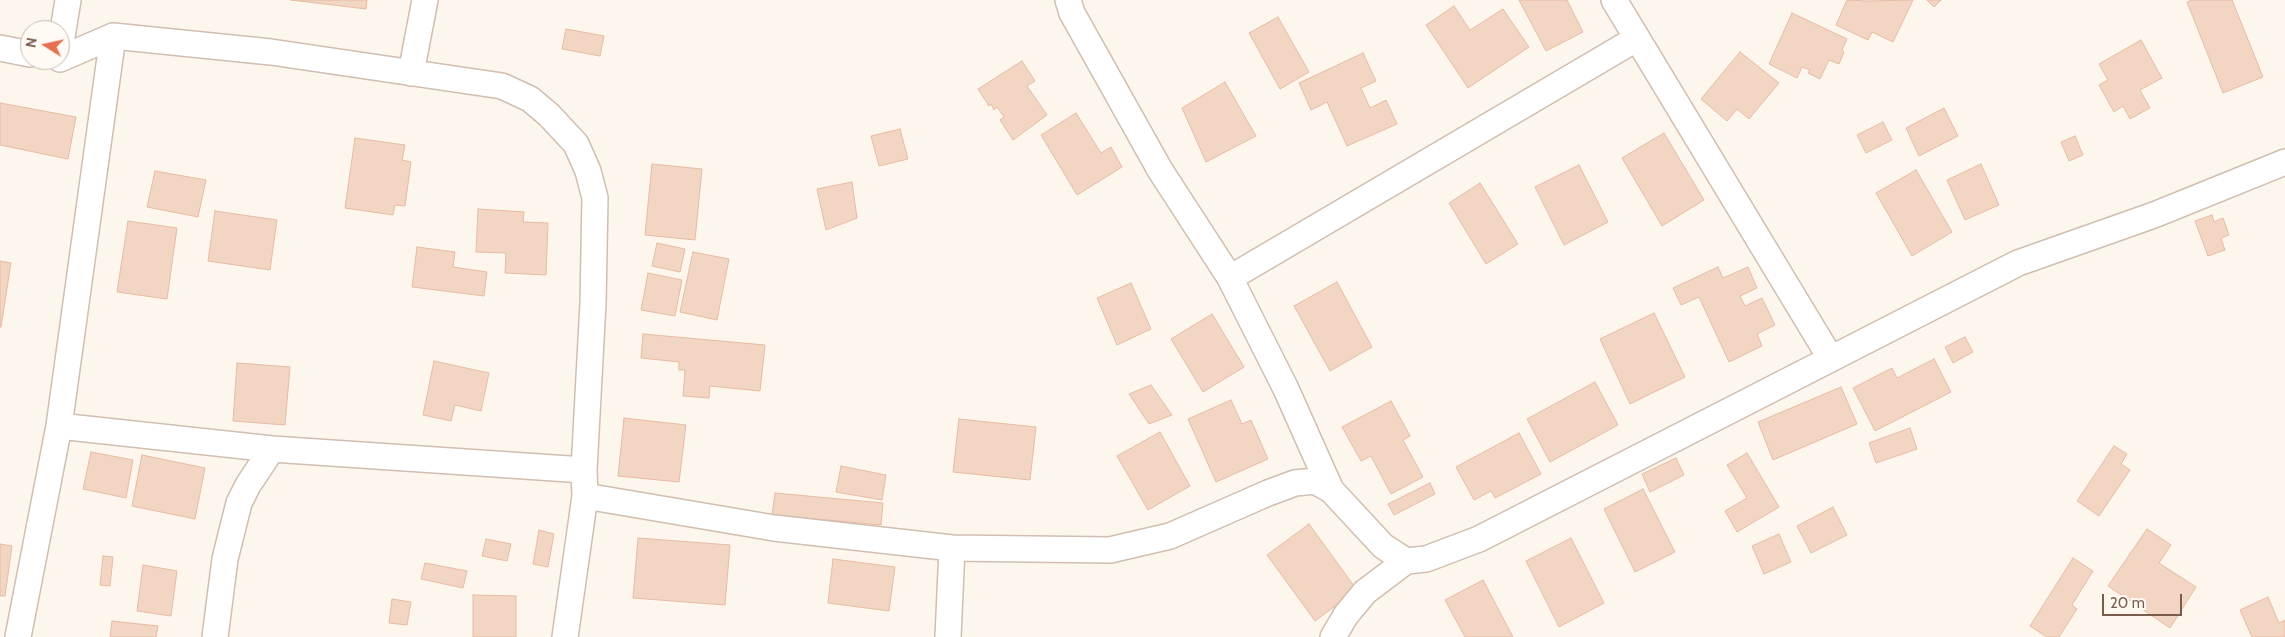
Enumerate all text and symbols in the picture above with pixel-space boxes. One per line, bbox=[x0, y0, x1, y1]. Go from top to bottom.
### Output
north arrow bbox=[20, 20, 70, 70]
text: N bbox=[21, 36, 41, 49]
scale bar bbox=[2105, 584, 2185, 616]
text: 20 m bbox=[2110, 594, 2145, 612]

